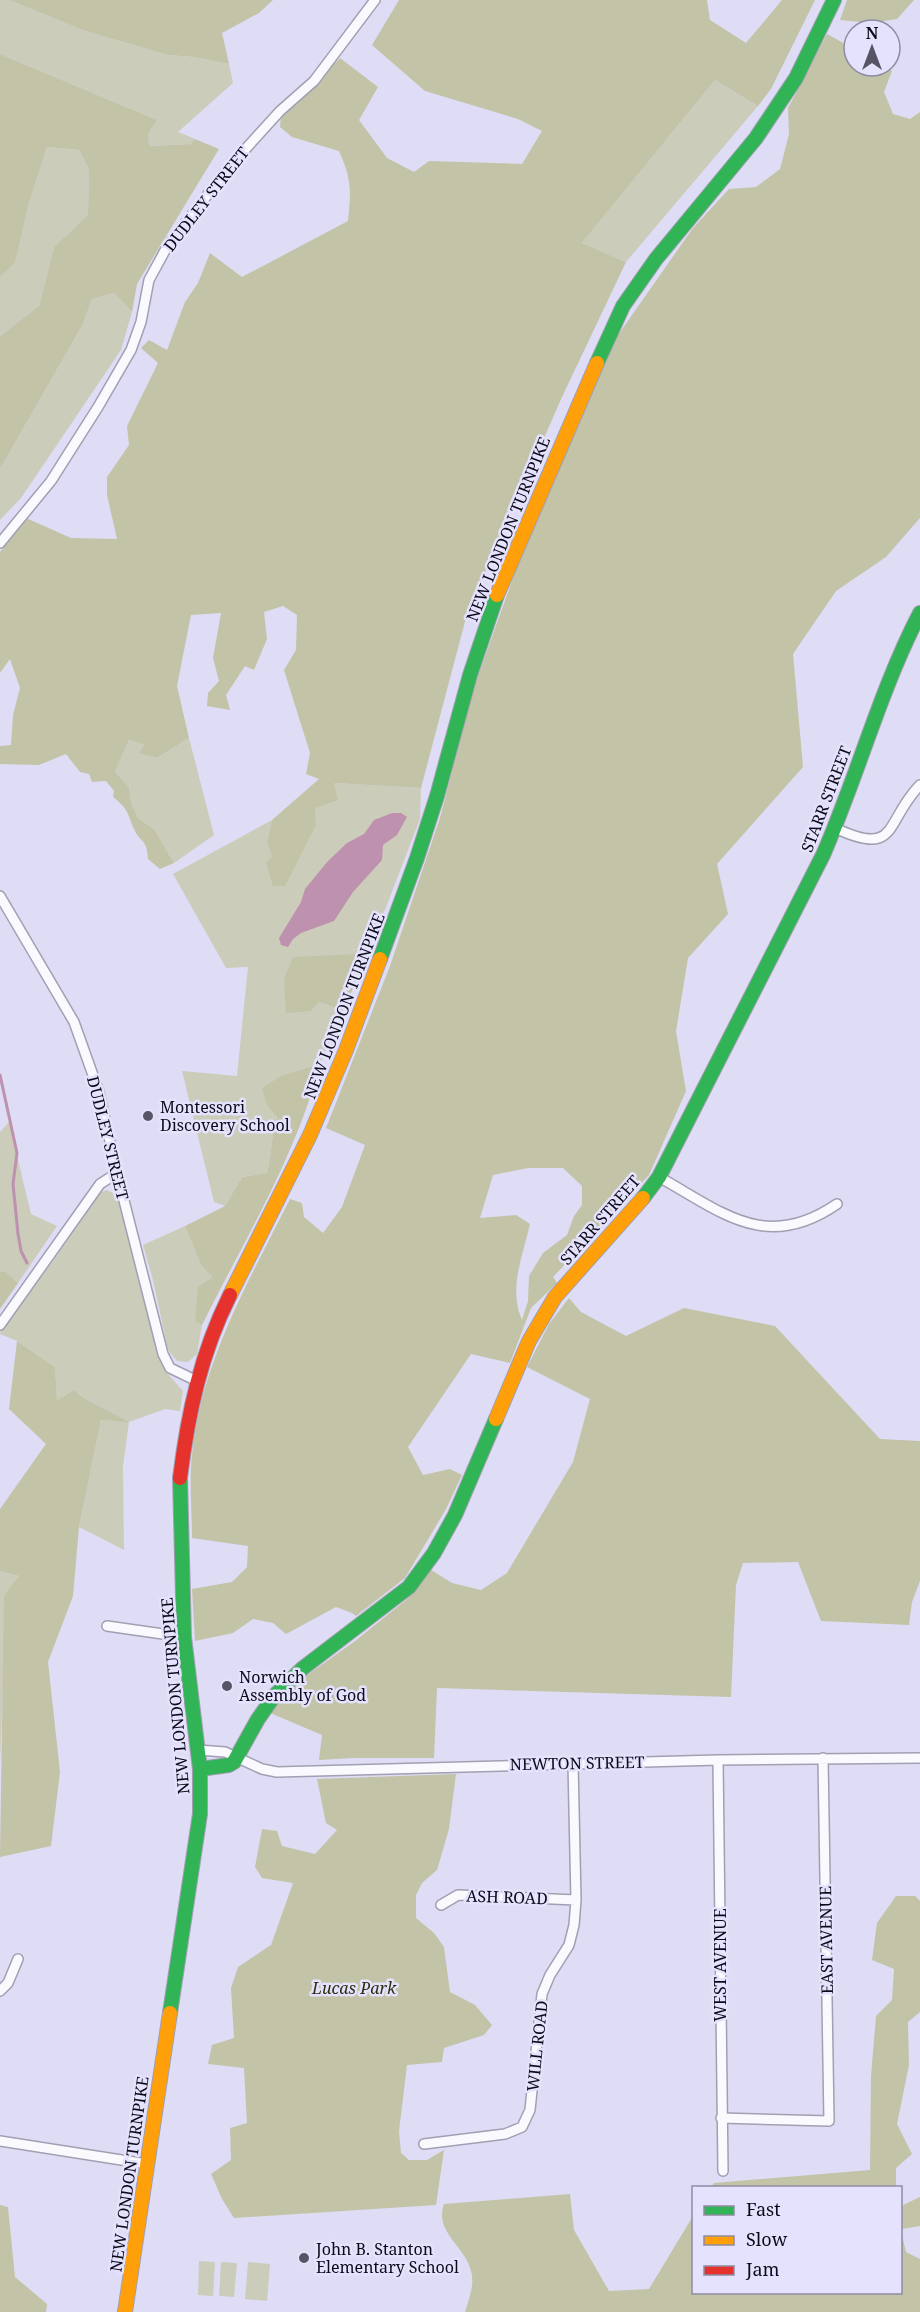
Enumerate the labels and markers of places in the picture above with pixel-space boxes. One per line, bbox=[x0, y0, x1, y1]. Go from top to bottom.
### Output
place label: Montessori Discovery School bbox=[160, 1096, 290, 1136]
marker: Montessori Discovery School bbox=[141, 1109, 155, 1123]
place label: Norwich Assembly of God bbox=[239, 1666, 366, 1706]
marker: Norwich Assembly of God bbox=[220, 1679, 234, 1693]
place label: John B. Stanton Elementary School bbox=[315, 2238, 459, 2278]
marker: John B. Stanton Elementary School bbox=[297, 2251, 311, 2265]

